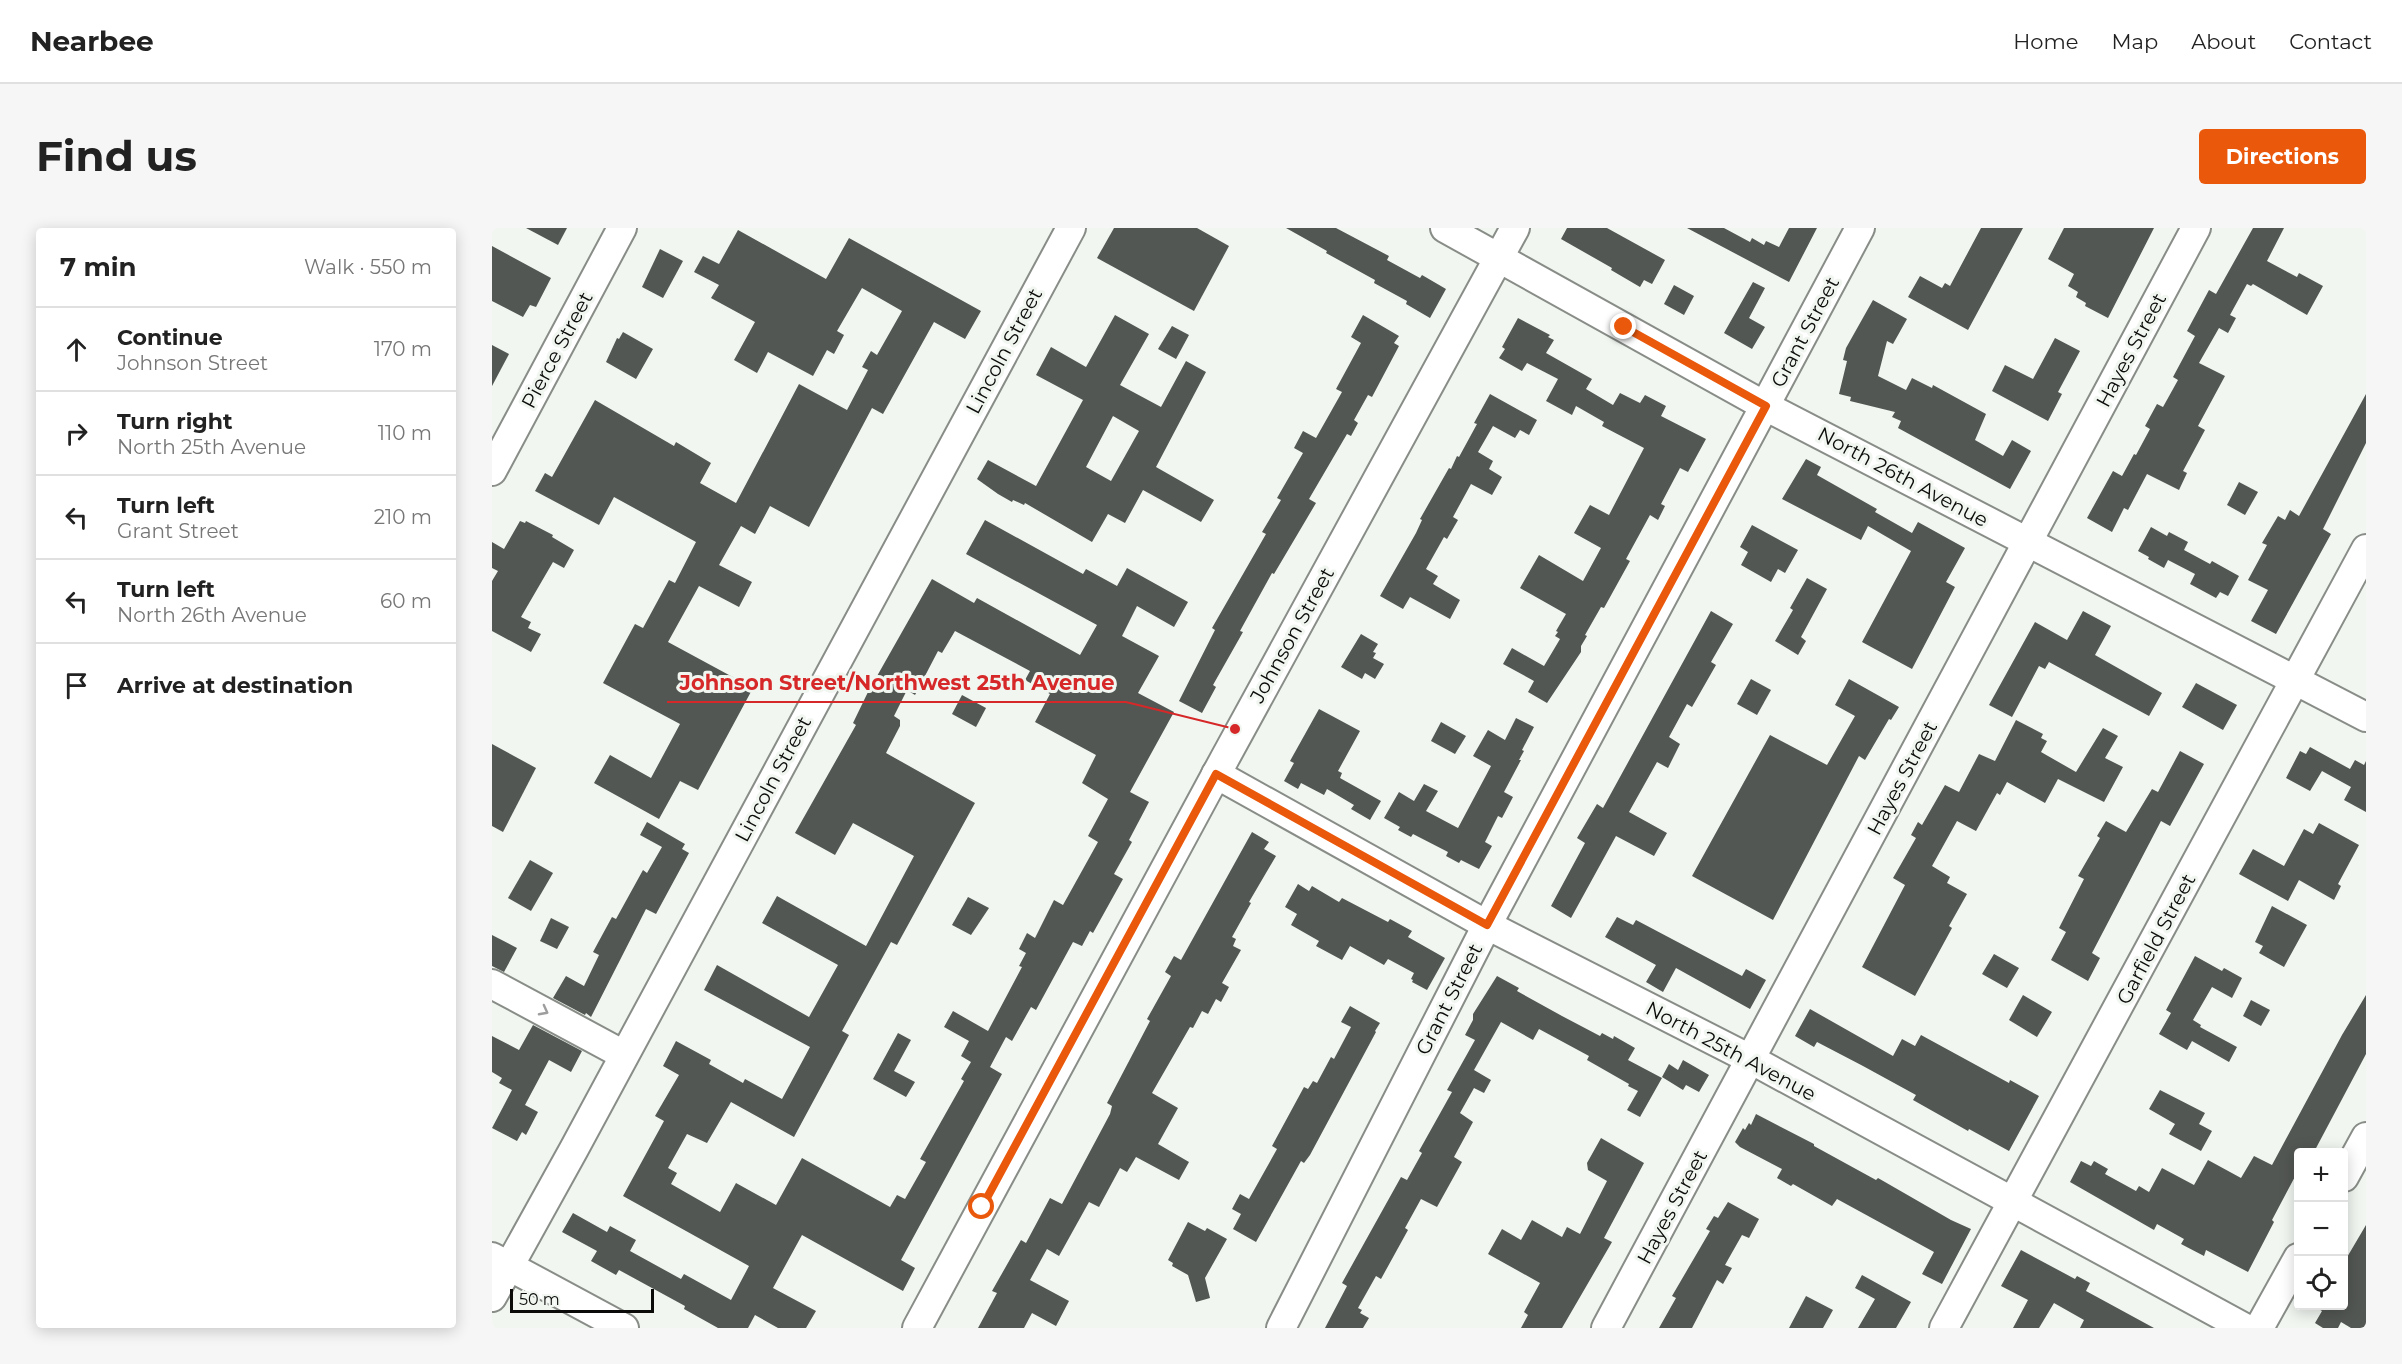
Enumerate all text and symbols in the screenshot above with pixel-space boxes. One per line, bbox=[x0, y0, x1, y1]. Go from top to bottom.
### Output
text: Nearbee bbox=[30, 24, 154, 58]
text: Home bbox=[2013, 29, 2078, 54]
text: Map bbox=[2111, 29, 2158, 54]
text: About bbox=[2191, 29, 2256, 54]
text: Contact bbox=[2289, 29, 2372, 54]
button: Directions bbox=[2199, 129, 2366, 184]
text: Find us bbox=[36, 130, 197, 182]
text: 7 min bbox=[60, 251, 137, 283]
text: Walk · 550 m bbox=[304, 255, 432, 279]
street label: Grant Street bbox=[1766, 273, 1844, 391]
street label: Lincoln Street bbox=[961, 284, 1047, 418]
street label: Pierce Street bbox=[516, 288, 598, 412]
street label: Hayes Street bbox=[2091, 289, 2171, 411]
route end bbox=[1610, 313, 1636, 339]
text: Continue bbox=[117, 324, 223, 351]
icon: ahead bbox=[60, 333, 93, 366]
text: 170 m bbox=[374, 337, 432, 361]
text: Johnson Street bbox=[117, 351, 268, 375]
text: Turn right bbox=[117, 408, 232, 435]
icon: right bbox=[60, 417, 93, 450]
text: 110 m bbox=[378, 421, 432, 445]
street label: North 26th Avenue bbox=[1814, 422, 1992, 532]
text: North 25th Avenue bbox=[117, 435, 306, 459]
text: Turn left bbox=[117, 492, 215, 519]
icon: left bbox=[60, 501, 93, 534]
text: 210 m bbox=[374, 505, 432, 529]
text: Grant Street bbox=[117, 519, 239, 543]
street label: Johnson Street bbox=[1244, 563, 1339, 708]
text: Turn left bbox=[117, 576, 215, 603]
icon: left bbox=[60, 585, 93, 618]
text: 60 m bbox=[380, 589, 432, 613]
text: North 26th Avenue bbox=[117, 603, 307, 627]
callout: Johnson Street/Northwest 25th Avenue bbox=[667, 663, 1126, 702]
icon: arrive bbox=[60, 669, 93, 702]
text: Johnson Street/Northwest 25th Avenue bbox=[679, 670, 1114, 695]
text: Arrive at destination bbox=[117, 672, 353, 699]
street label: Lincoln Street bbox=[730, 712, 816, 846]
street label: Hayes Street bbox=[1862, 717, 1942, 839]
street label: Garfield Street bbox=[2111, 870, 2201, 1008]
street label: Grant Street bbox=[1411, 939, 1487, 1059]
street label: North 25th Avenue bbox=[1642, 996, 1820, 1106]
one-way arrow bbox=[537, 1004, 548, 1015]
street label: Hayes Street bbox=[1632, 1146, 1712, 1268]
map controls bbox=[2294, 1148, 2348, 1310]
button: + bbox=[2294, 1148, 2348, 1202]
route start bbox=[968, 1193, 994, 1219]
button: − bbox=[2294, 1202, 2348, 1256]
button: locate bbox=[2294, 1256, 2348, 1310]
scale bar bbox=[510, 1286, 654, 1314]
text: 50 m bbox=[519, 1290, 560, 1309]

